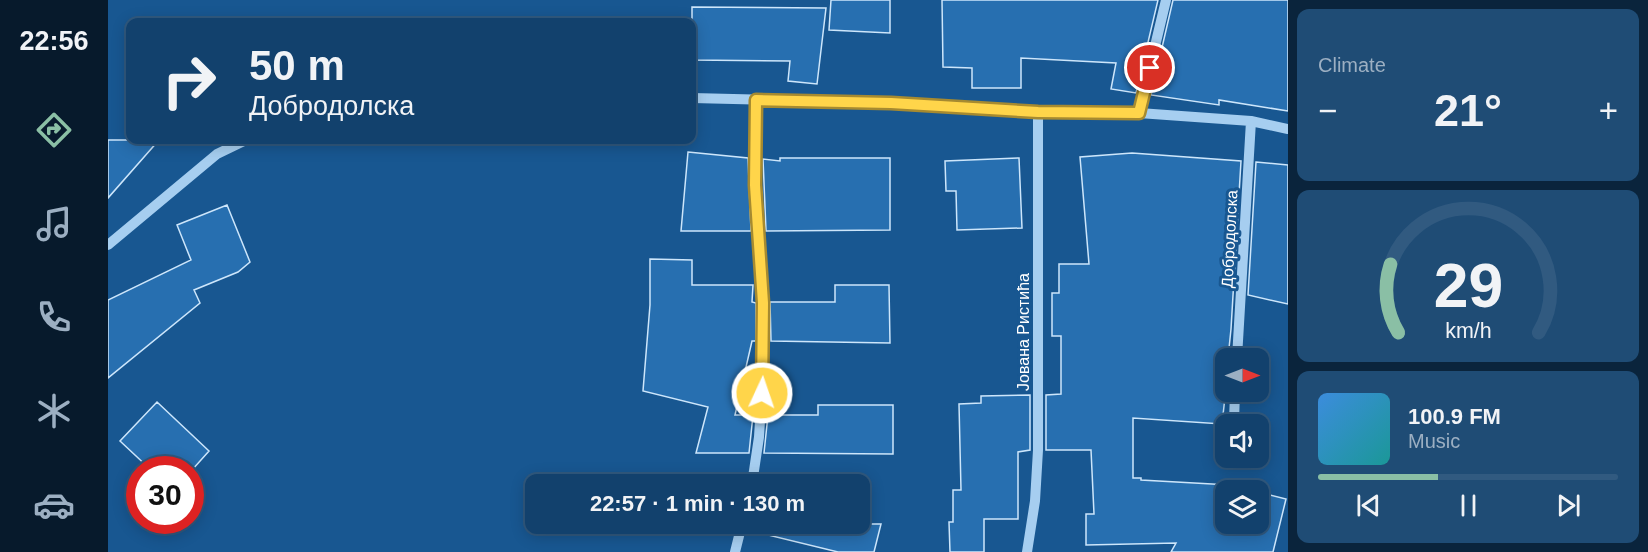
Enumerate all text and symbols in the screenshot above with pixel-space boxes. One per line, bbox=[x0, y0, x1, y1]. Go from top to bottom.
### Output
text: 22:56 bbox=[19, 26, 89, 56]
icon: right bbox=[150, 42, 228, 120]
text: 50 m bbox=[249, 42, 345, 89]
pin bbox=[1124, 42, 1175, 93]
icon: arrive bbox=[1133, 51, 1166, 84]
text: Climate bbox=[1318, 54, 1386, 76]
text: 21° bbox=[1434, 85, 1502, 136]
text: Добродолска bbox=[249, 91, 414, 121]
text: − bbox=[1318, 92, 1337, 129]
text: + bbox=[1599, 92, 1618, 129]
icon: directions bbox=[33, 109, 75, 151]
street label: Добродолска bbox=[1218, 190, 1241, 288]
icon: music bbox=[33, 203, 75, 245]
text: 29 bbox=[1433, 251, 1503, 320]
street label: Јована Ристића bbox=[1015, 273, 1032, 391]
icon: phone bbox=[33, 296, 75, 338]
text: km/h bbox=[1445, 319, 1491, 343]
north arrow bbox=[1215, 348, 1269, 402]
map controls bbox=[1215, 348, 1269, 534]
position arrow bbox=[730, 361, 794, 425]
icon: climate bbox=[33, 390, 75, 432]
text: 100.9 FM bbox=[1408, 404, 1501, 429]
button: sound bbox=[1215, 414, 1269, 468]
text: Music bbox=[1408, 430, 1460, 452]
speed limit sign: 30 bbox=[126, 456, 204, 534]
button: layers bbox=[1215, 480, 1269, 534]
icon: car bbox=[33, 484, 75, 526]
icon: previous bbox=[1352, 489, 1385, 522]
icon: pause bbox=[1452, 489, 1485, 522]
icon: next bbox=[1552, 489, 1585, 522]
text: 22:57 · 1 min · 130 m bbox=[590, 491, 805, 516]

